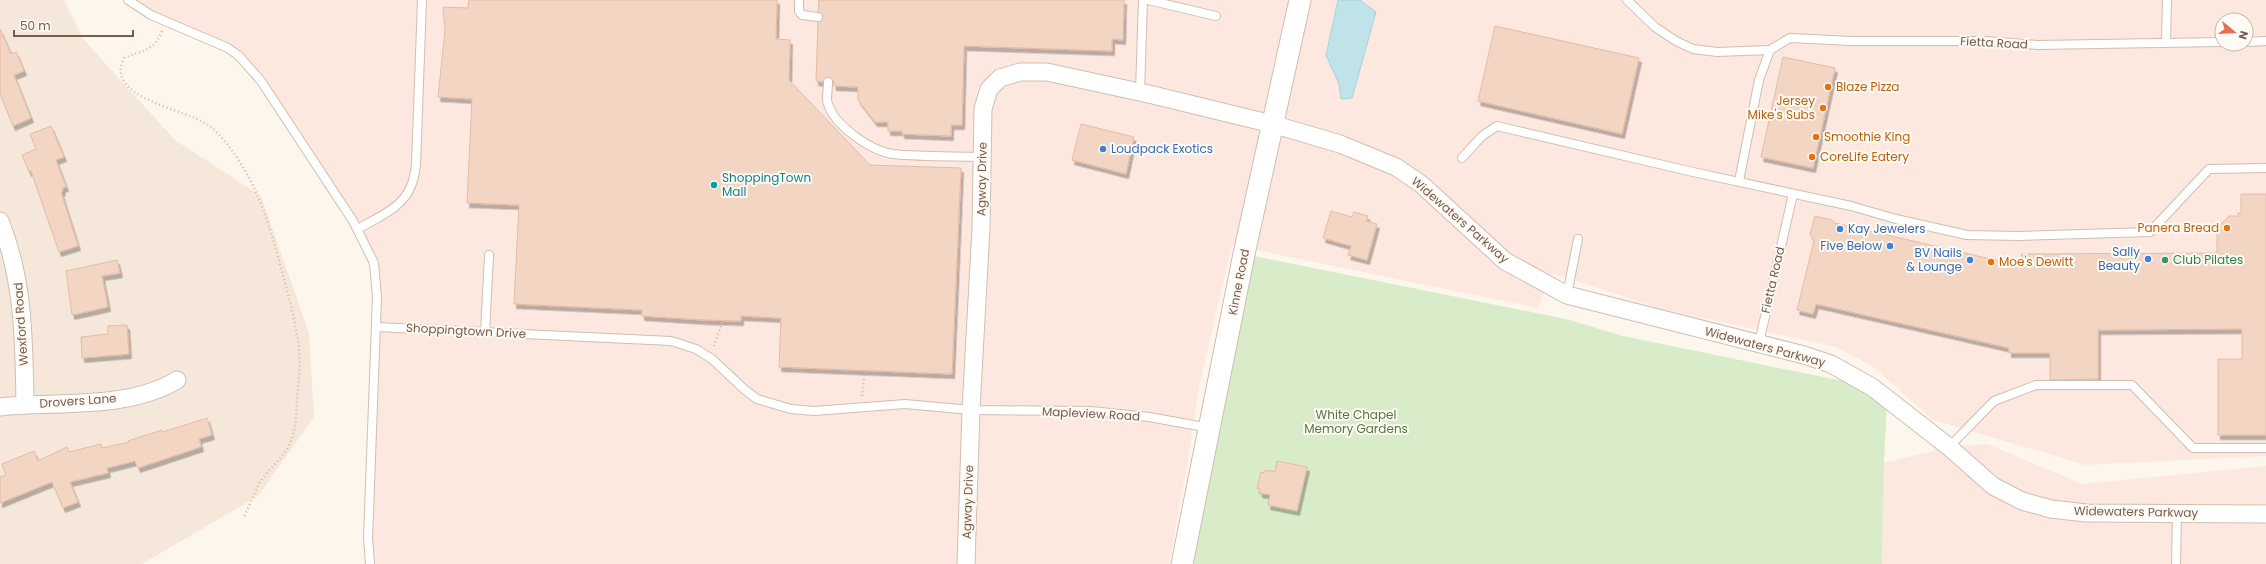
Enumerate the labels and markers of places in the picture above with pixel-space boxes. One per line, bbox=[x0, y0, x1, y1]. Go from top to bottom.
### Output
place label: Blaze Pizza bbox=[1836, 78, 1899, 95]
marker: Blaze Pizza bbox=[1823, 82, 1833, 92]
place label: Jersey Mike's Subs bbox=[1748, 92, 1815, 123]
marker: Jersey Mike's Subs bbox=[1818, 103, 1828, 113]
place label: Smoothie King bbox=[1824, 128, 1910, 145]
marker: Smoothie King bbox=[1811, 132, 1821, 142]
place label: Loudpack Exotics bbox=[1111, 140, 1213, 157]
marker: Loudpack Exotics bbox=[1098, 144, 1108, 154]
place label: CoreLife Eatery bbox=[1820, 148, 1909, 165]
marker: CoreLife Eatery bbox=[1807, 152, 1817, 162]
place label: ShoppingTown Mall bbox=[722, 169, 811, 200]
marker: ShoppingTown Mall bbox=[709, 180, 719, 190]
place label: Panera Bread bbox=[2138, 219, 2219, 236]
place label: Kay Jewelers bbox=[1848, 220, 1925, 237]
marker: Panera Bread bbox=[2222, 223, 2232, 233]
marker: Kay Jewelers bbox=[1835, 224, 1845, 234]
place label: Five Below bbox=[1820, 237, 1882, 254]
marker: Five Below bbox=[1885, 241, 1895, 251]
place label: Sally Beauty bbox=[2098, 243, 2140, 274]
place label: BV Nails & Lounge bbox=[1906, 244, 1962, 275]
place label: Club Pilates bbox=[2173, 251, 2243, 268]
place label: Moe's Dewitt bbox=[1999, 253, 2073, 270]
marker: Sally Beauty bbox=[2143, 254, 2153, 264]
marker: BV Nails & Lounge bbox=[1965, 255, 1975, 265]
marker: Club Pilates bbox=[2160, 255, 2170, 265]
marker: Moe's Dewitt bbox=[1986, 257, 1996, 267]

